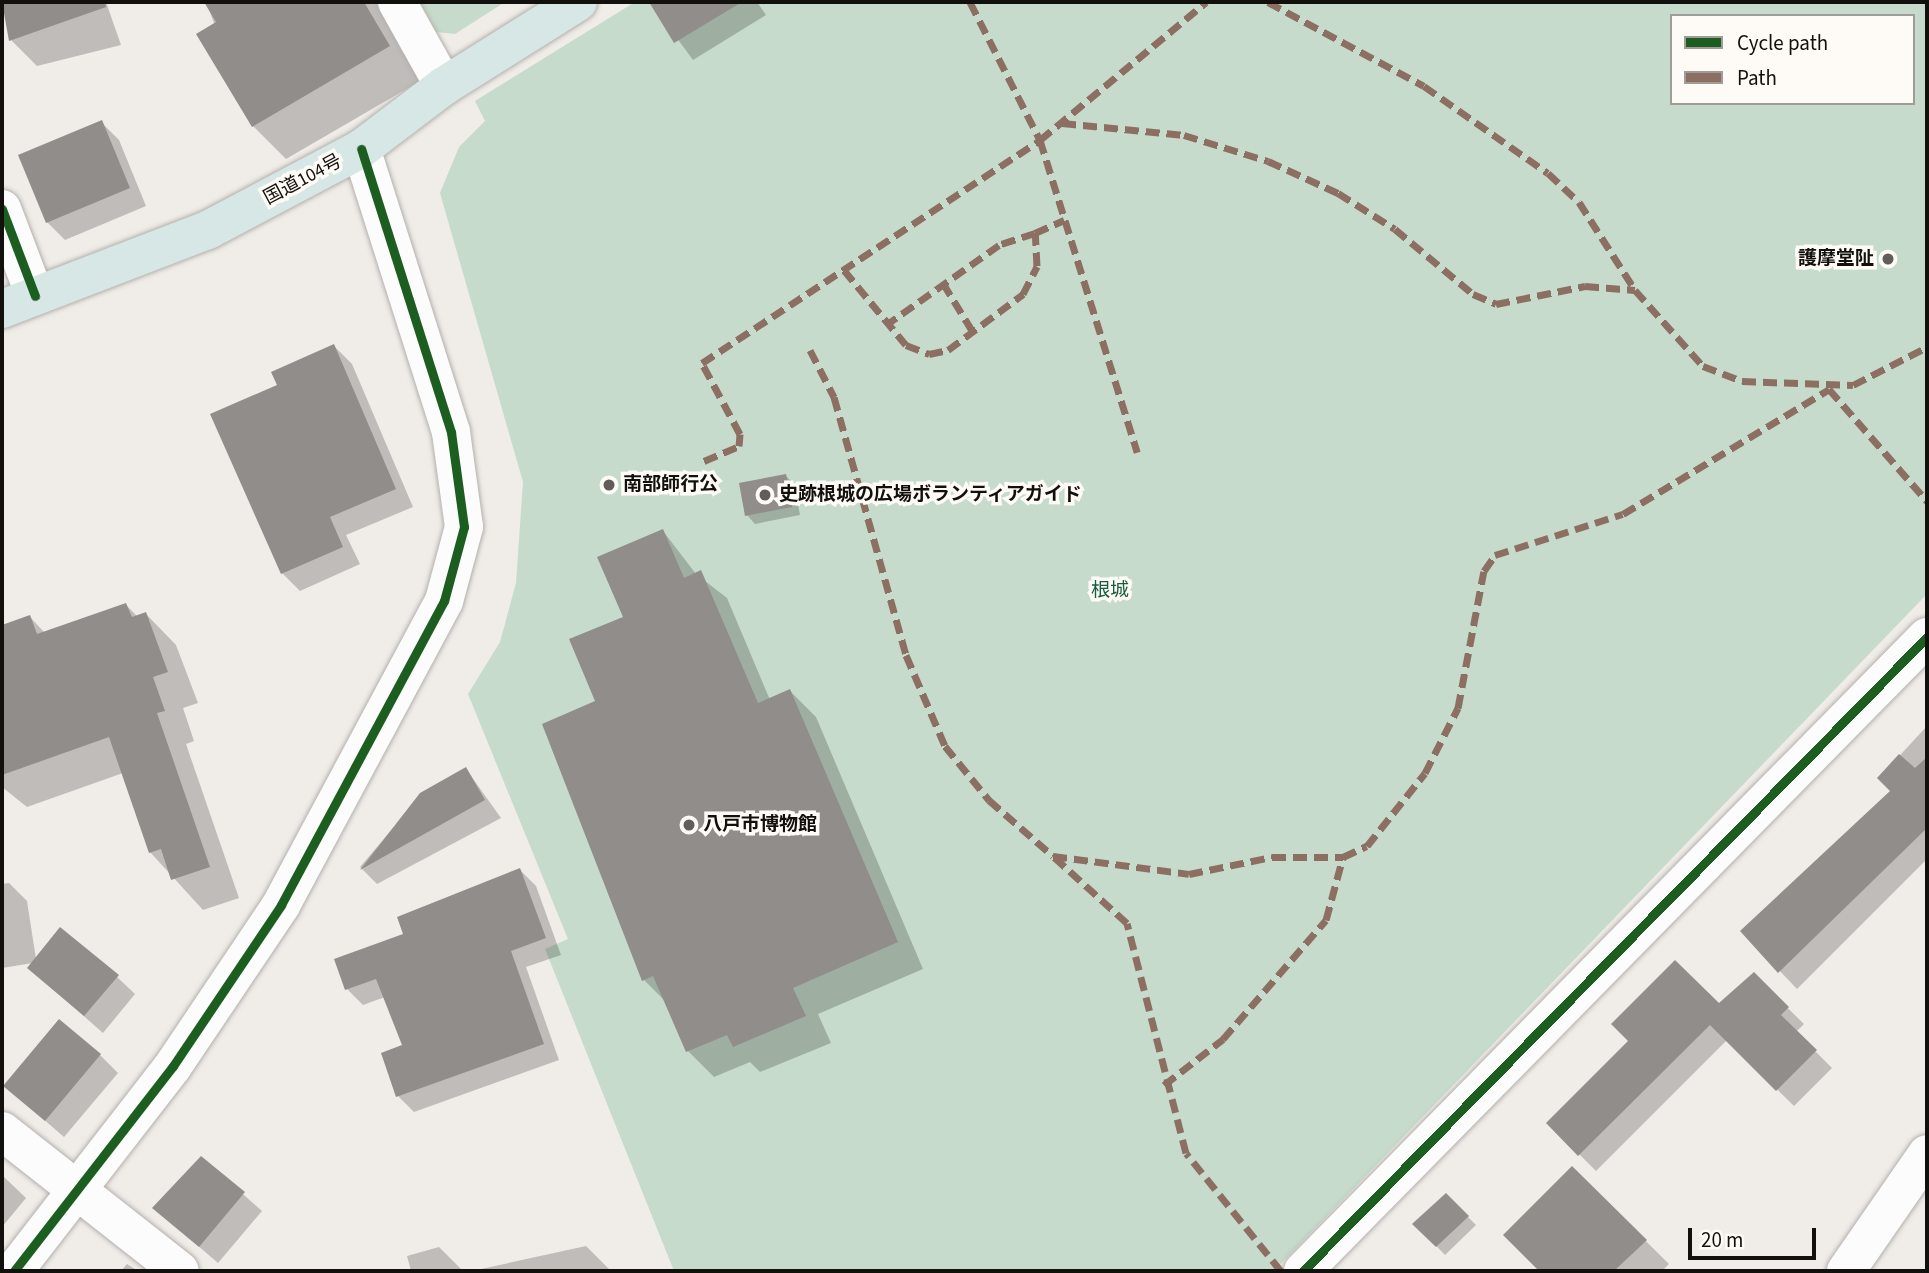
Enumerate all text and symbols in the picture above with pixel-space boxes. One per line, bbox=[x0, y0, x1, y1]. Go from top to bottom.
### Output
legend bbox=[1670, 14, 1915, 105]
text: Cycle path bbox=[1737, 28, 1828, 58]
text: Path bbox=[1737, 63, 1777, 93]
street label: 国道104号 bbox=[260, 150, 346, 210]
place label: 護摩堂阯 bbox=[1798, 248, 1874, 270]
marker: 護摩堂阯 bbox=[1880, 251, 1896, 267]
place label: 南部師行公 bbox=[623, 474, 718, 496]
marker: 南部師行公 bbox=[601, 477, 617, 493]
place label: 史跡根城の広場ボランティアガイド bbox=[779, 484, 1083, 506]
marker: 史跡根城の広場ボランティアガイド bbox=[757, 487, 773, 503]
park label: 根城 bbox=[1091, 580, 1129, 602]
place label: 八戸市博物館 bbox=[703, 814, 817, 836]
marker: 八戸市博物館 bbox=[681, 817, 697, 833]
scale bar bbox=[1691, 1214, 1819, 1258]
text: 20 m bbox=[1701, 1225, 1743, 1255]

